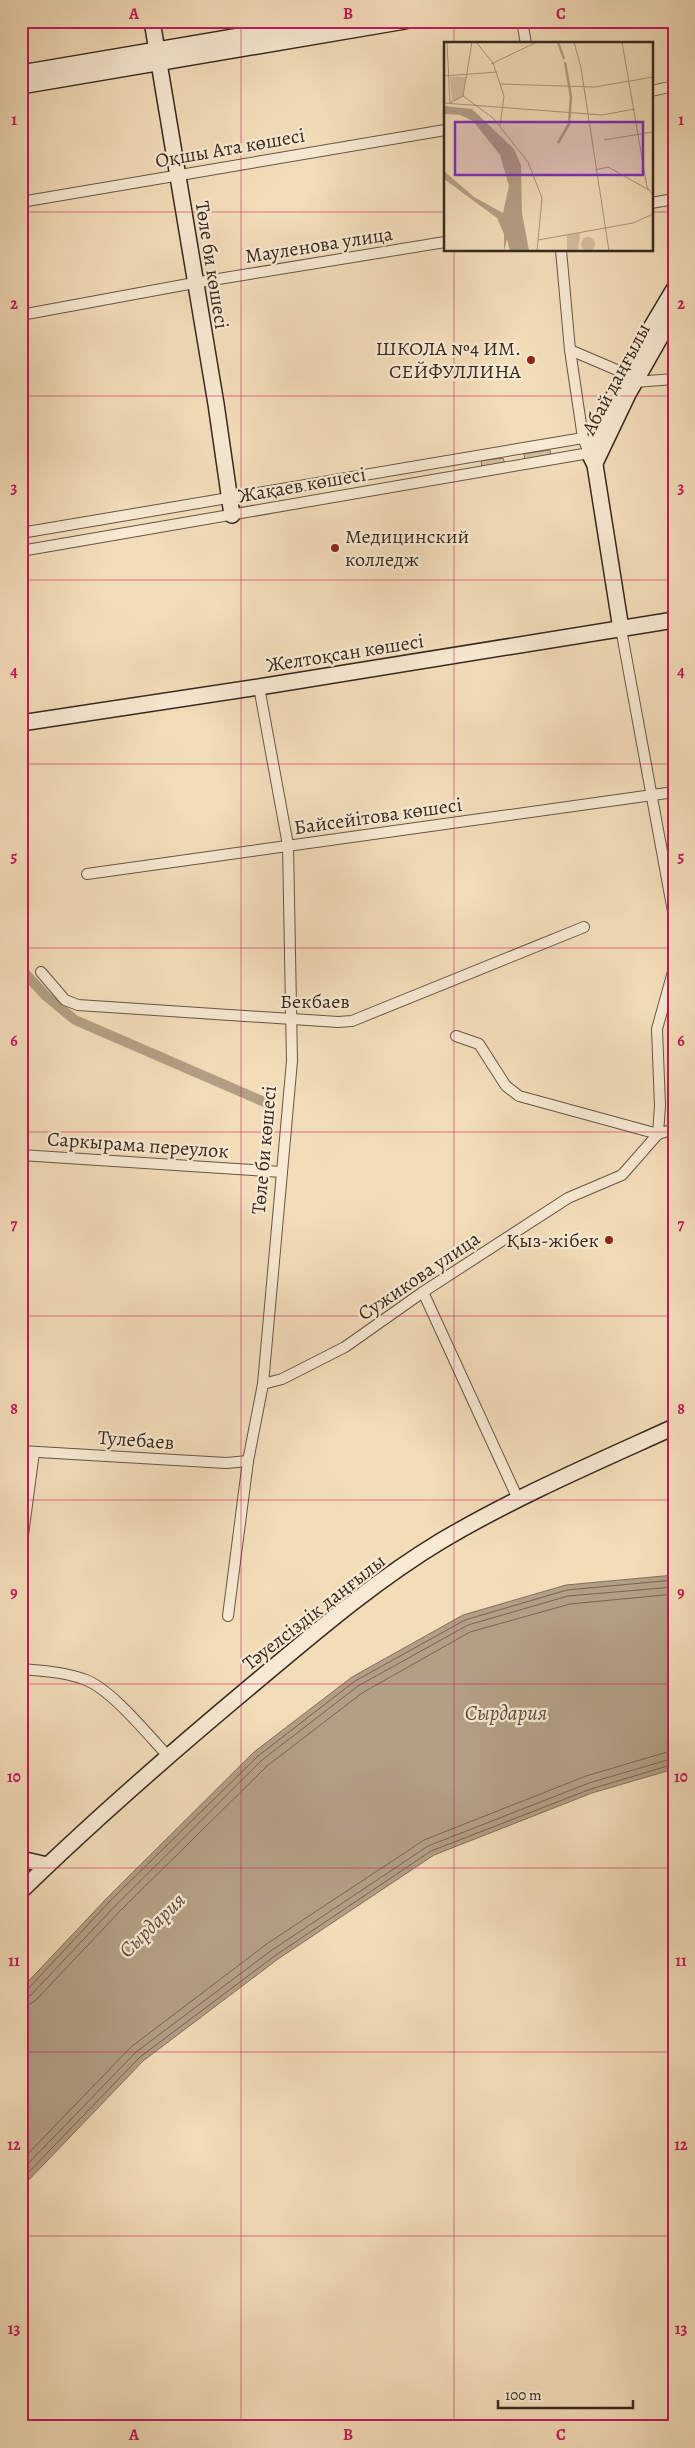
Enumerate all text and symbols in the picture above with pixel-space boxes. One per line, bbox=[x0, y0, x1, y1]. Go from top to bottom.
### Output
text: A bbox=[128, 3, 140, 25]
text: B bbox=[343, 3, 353, 25]
text: C bbox=[556, 3, 566, 25]
inset map bbox=[444, 42, 652, 251]
text: 1 bbox=[11, 109, 17, 131]
text: 1 bbox=[678, 109, 684, 131]
street label: Оқшы Ата көшесі bbox=[153, 122, 307, 174]
street label: Төле би көшесі bbox=[189, 199, 235, 331]
street label: Мауленова улица bbox=[243, 220, 396, 270]
text: 2 bbox=[10, 293, 18, 315]
text: 2 bbox=[677, 293, 685, 315]
street label: Абай даңғылы bbox=[575, 318, 657, 440]
place label: ШКОЛА №4 ИМ. СЕЙФУЛЛИНА bbox=[375, 335, 521, 385]
marker: ШКОЛА №4 ИМ. СЕЙФУЛЛИНА bbox=[525, 354, 537, 366]
street label: Жақаев көшесі bbox=[236, 460, 368, 510]
text: 3 bbox=[11, 477, 18, 499]
text: 3 bbox=[678, 477, 685, 499]
place label: Медицинский колледж bbox=[345, 523, 469, 573]
marker: Медицинский колледж bbox=[329, 542, 341, 554]
street label: Желтоқсан көшесі bbox=[264, 627, 426, 679]
text: 4 bbox=[10, 661, 18, 683]
text: 4 bbox=[677, 661, 685, 683]
street label: Байсейітова көшесі bbox=[292, 791, 464, 841]
text: 5 bbox=[11, 846, 18, 868]
text: 5 bbox=[678, 846, 685, 868]
street label: Бекбаев bbox=[280, 988, 350, 1015]
text: 6 bbox=[10, 1030, 18, 1052]
text: 6 bbox=[677, 1030, 685, 1052]
street label: Төле би көшесі bbox=[245, 1085, 283, 1215]
street label: Саркырама переулок bbox=[46, 1125, 230, 1165]
text: 7 bbox=[11, 1214, 18, 1236]
text: 7 bbox=[678, 1214, 685, 1236]
street label: Сужикова улица bbox=[353, 1225, 486, 1327]
place label: Қыз-жібек bbox=[506, 1227, 599, 1254]
marker: Қыз-жібек bbox=[603, 1234, 615, 1246]
text: 8 bbox=[10, 1398, 18, 1420]
text: 8 bbox=[677, 1398, 685, 1420]
street label: Тулебаев bbox=[97, 1424, 175, 1456]
street label: Тәуелсіздік даңғылы bbox=[237, 1548, 391, 1676]
text: 9 bbox=[10, 1582, 18, 1604]
text: 9 bbox=[677, 1582, 685, 1604]
water label: Сырдария bbox=[465, 1699, 547, 1727]
text: 10 bbox=[7, 1766, 21, 1788]
text: 10 bbox=[674, 1766, 688, 1788]
water label: Сырдария bbox=[113, 1886, 191, 1964]
text: 11 bbox=[8, 1950, 20, 1972]
text: 11 bbox=[675, 1950, 687, 1972]
text: 12 bbox=[7, 2134, 21, 2156]
text: 12 bbox=[674, 2134, 688, 2156]
text: 13 bbox=[8, 2318, 20, 2340]
text: 13 bbox=[675, 2318, 687, 2340]
scale bar bbox=[498, 2378, 632, 2410]
text: 100 m bbox=[505, 2385, 542, 2405]
text: A bbox=[128, 2424, 140, 2446]
text: B bbox=[343, 2424, 353, 2446]
text: C bbox=[556, 2424, 566, 2446]

